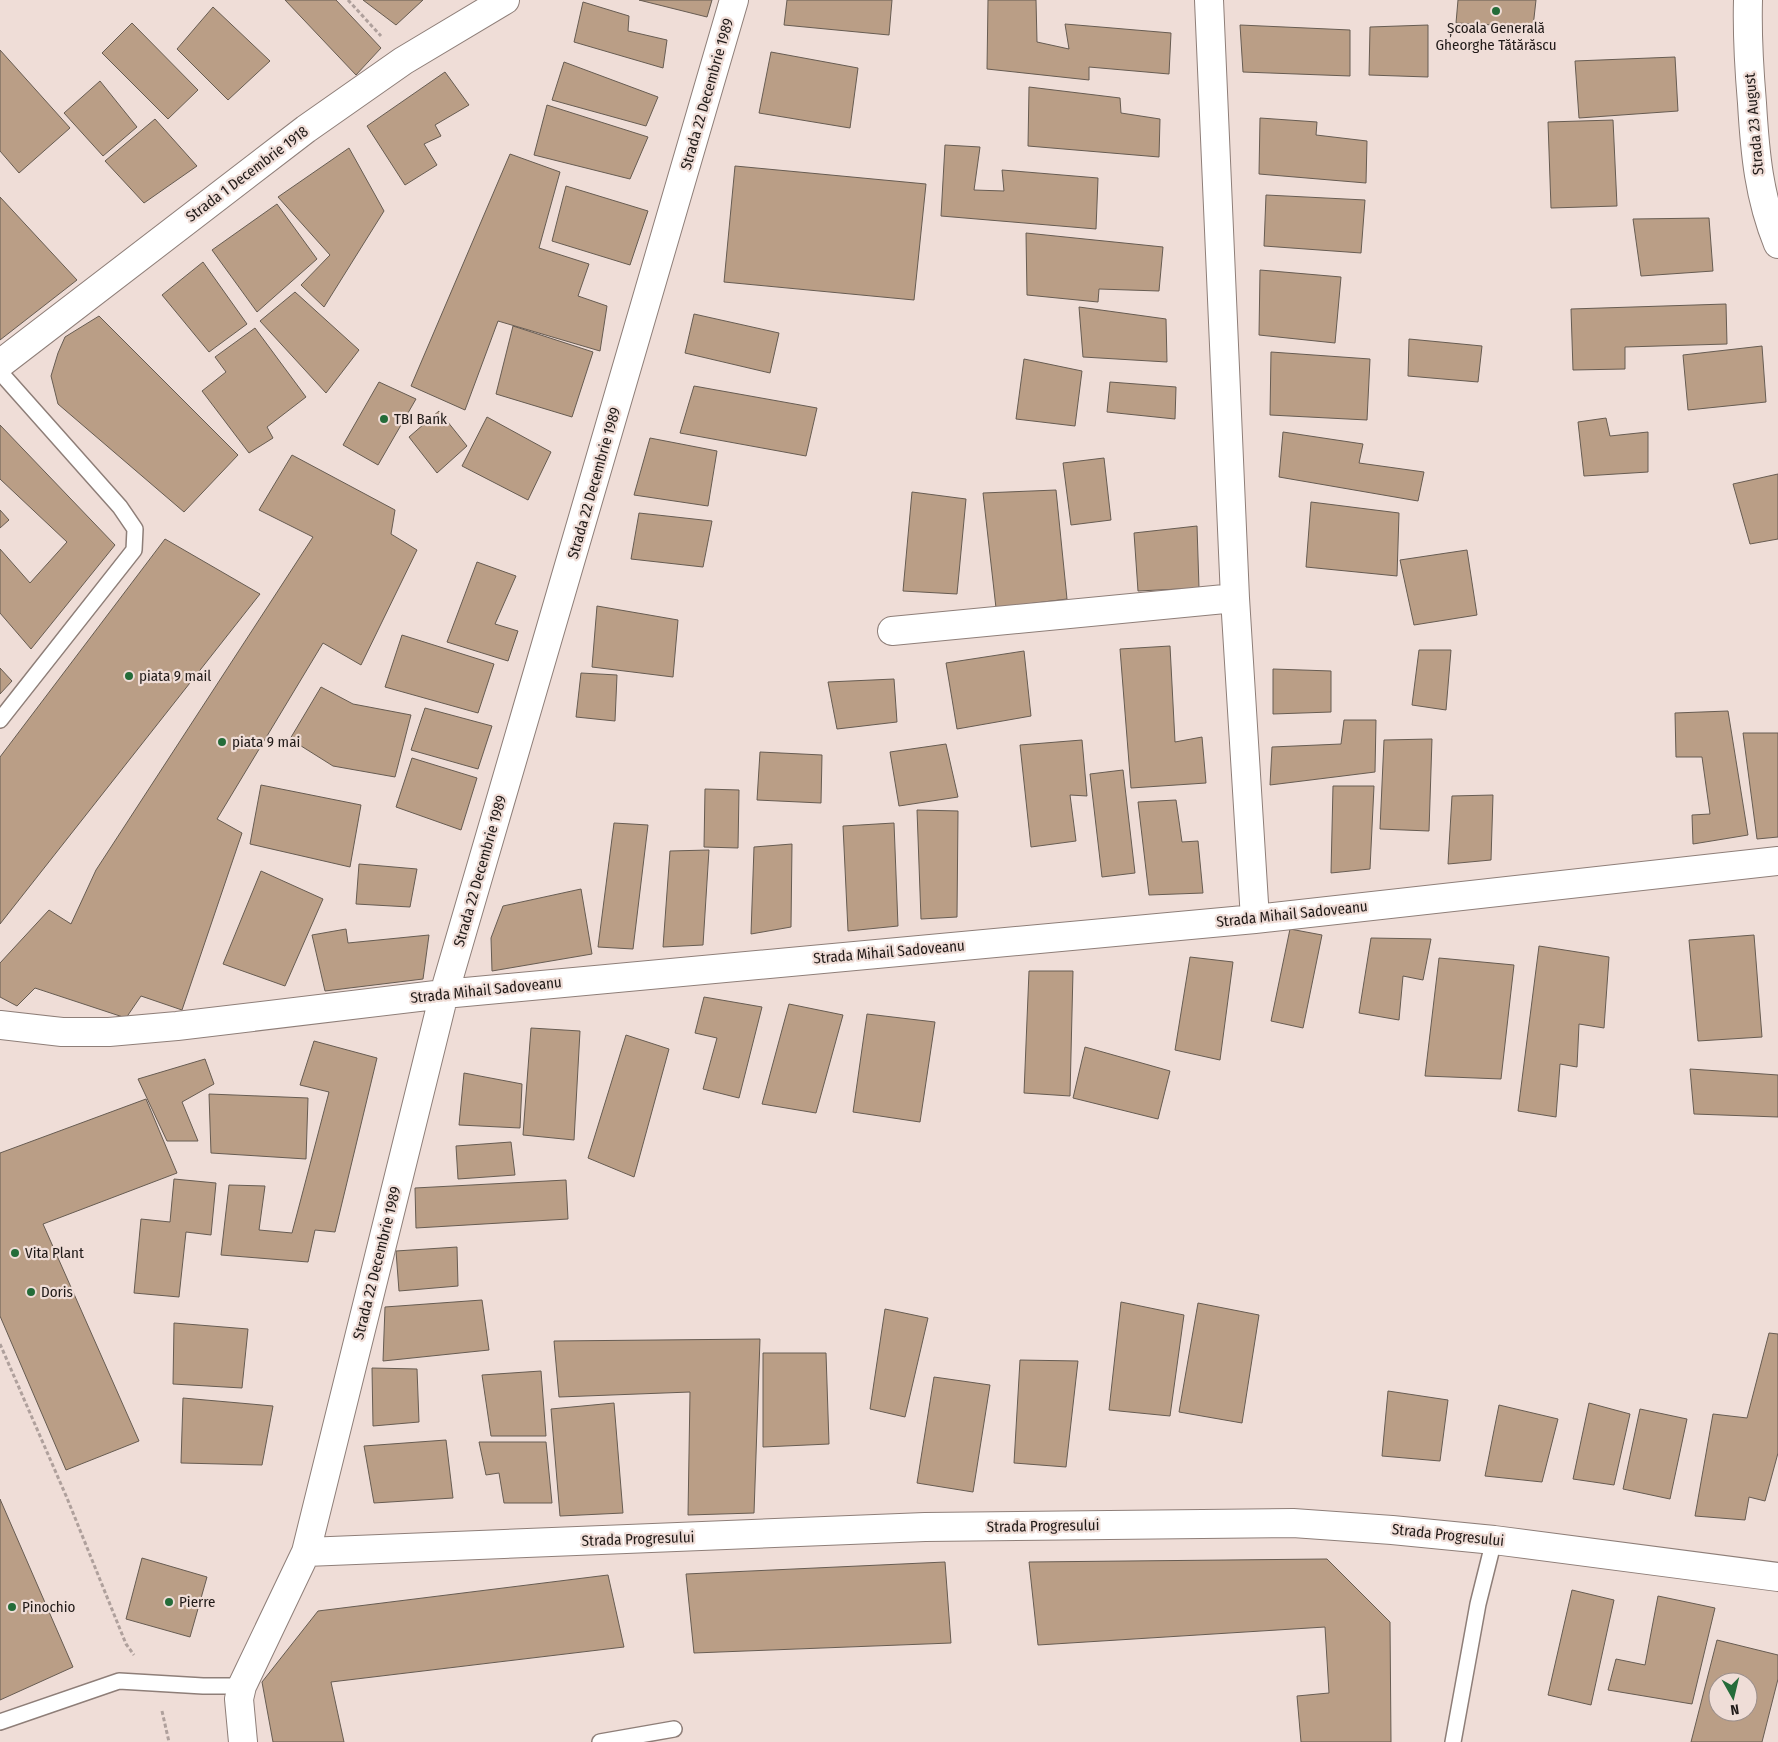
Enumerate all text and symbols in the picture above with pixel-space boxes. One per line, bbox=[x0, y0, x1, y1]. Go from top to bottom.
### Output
marker: Școala Generală Gheorghe Tătărăscu bbox=[1490, 5, 1502, 17]
street label: Strada 22 Decembrie 1989 bbox=[677, 16, 737, 172]
place label: Școala Generală Gheorghe Tătărăscu bbox=[1436, 19, 1556, 54]
street label: Strada 23 August bbox=[1741, 72, 1767, 176]
street label: Strada 1 Decembrie 1918 bbox=[182, 122, 312, 226]
street label: Strada 22 Decembrie 1989 bbox=[564, 405, 624, 561]
place label: TBI Bank bbox=[394, 410, 447, 428]
marker: TBI Bank bbox=[378, 413, 390, 425]
place label: piata 9 mail bbox=[139, 667, 211, 685]
marker: piata 9 mail bbox=[123, 670, 135, 682]
place label: piata 9 mai bbox=[232, 733, 300, 751]
marker: piata 9 mai bbox=[216, 736, 228, 748]
street label: Strada 22 Decembrie 1989 bbox=[450, 793, 510, 949]
street label: Strada Mihail Sadoveanu bbox=[1215, 897, 1369, 931]
street label: Strada Mihail Sadoveanu bbox=[813, 936, 965, 968]
street label: Strada Mihail Sadoveanu bbox=[409, 973, 563, 1007]
street label: Strada 22 Decembrie 1989 bbox=[349, 1185, 405, 1341]
place label: Vita Plant bbox=[25, 1244, 84, 1262]
marker: Vita Plant bbox=[9, 1247, 21, 1259]
place label: Doris bbox=[41, 1283, 73, 1301]
marker: Doris bbox=[25, 1286, 37, 1298]
street label: Strada Progresului bbox=[986, 1516, 1100, 1536]
street label: Strada Progresului bbox=[1391, 1520, 1505, 1550]
street label: Strada Progresului bbox=[581, 1528, 695, 1550]
place label: Pierre bbox=[179, 1593, 216, 1611]
marker: Pierre bbox=[163, 1596, 175, 1608]
place label: Pinochio bbox=[22, 1598, 76, 1616]
marker: Pinochio bbox=[6, 1601, 18, 1613]
north arrow bbox=[1708, 1672, 1758, 1722]
text: N bbox=[1729, 1700, 1740, 1718]

